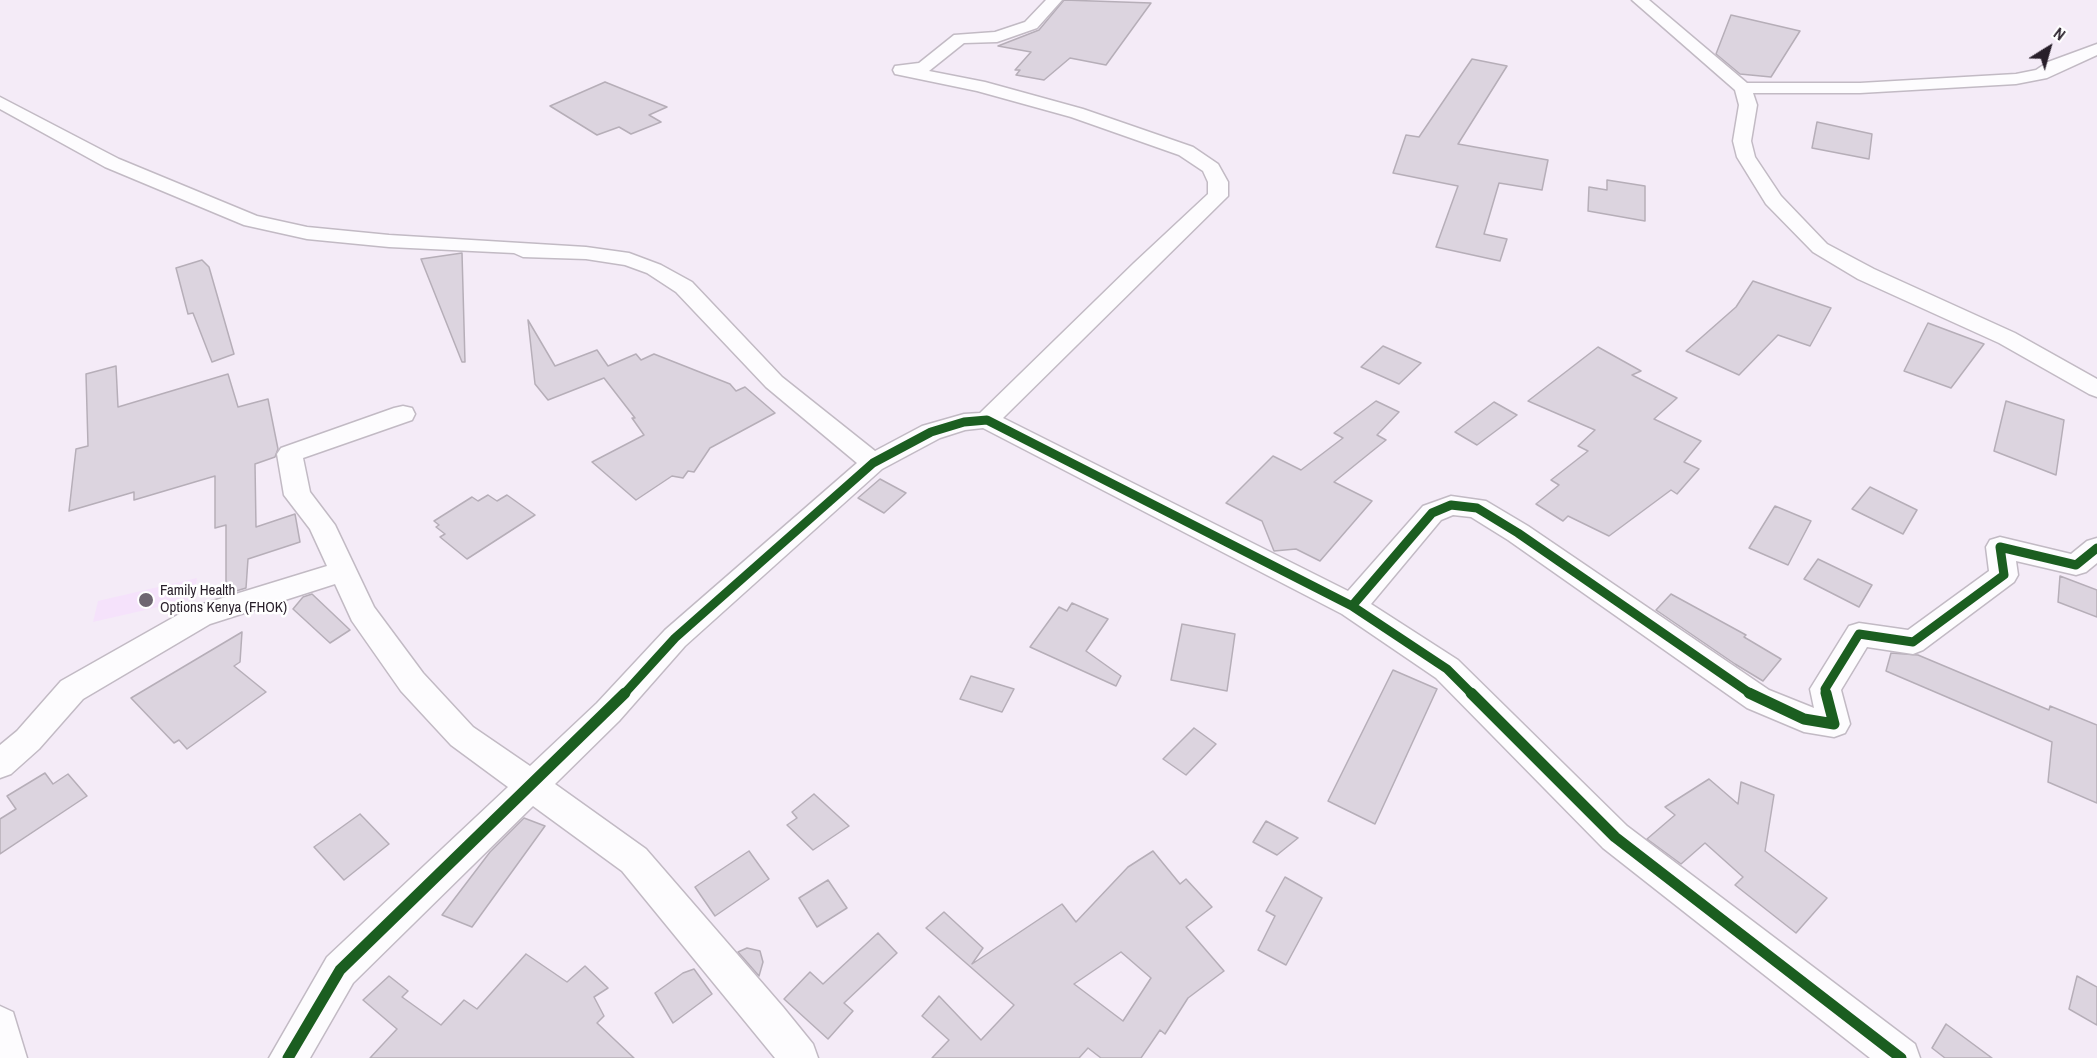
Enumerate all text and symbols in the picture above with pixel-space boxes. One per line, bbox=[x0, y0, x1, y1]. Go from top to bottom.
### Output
north arrow bbox=[2019, 18, 2079, 78]
text: N bbox=[2049, 22, 2070, 45]
place label: Family Health Options Kenya (FHOK) bbox=[160, 582, 287, 617]
marker: Family Health Options Kenya (FHOK) bbox=[137, 591, 155, 609]

